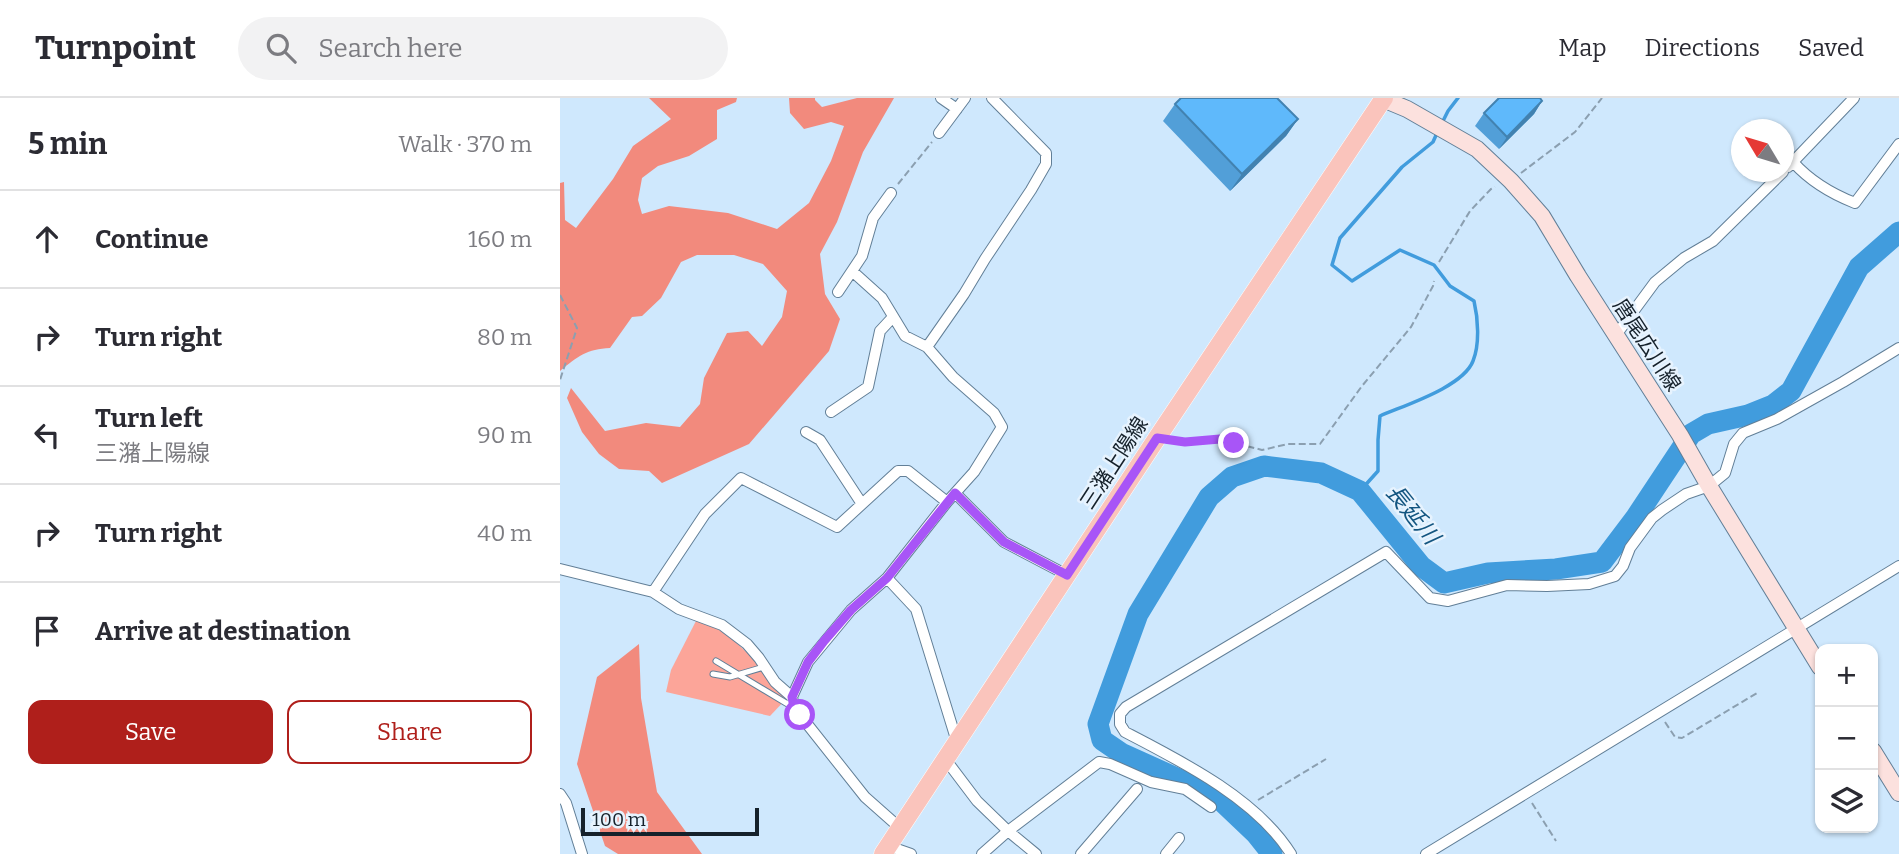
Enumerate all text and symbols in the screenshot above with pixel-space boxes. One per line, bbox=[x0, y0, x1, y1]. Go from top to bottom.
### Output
search box bbox=[238, 17, 728, 80]
text: Turnpoint bbox=[35, 28, 196, 68]
icon: search bbox=[262, 29, 300, 67]
text: Search here bbox=[318, 33, 462, 64]
text: Map bbox=[1558, 34, 1607, 62]
text: Directions bbox=[1645, 34, 1760, 62]
text: Saved bbox=[1798, 34, 1864, 62]
north arrow bbox=[1731, 119, 1794, 182]
text: 5 min bbox=[28, 126, 107, 162]
text: Walk · 370 m bbox=[399, 130, 532, 158]
icon: ahead bbox=[28, 220, 66, 258]
text: Continue bbox=[95, 224, 209, 255]
text: 160 m bbox=[468, 225, 532, 253]
street label: 唐尾広川線 bbox=[1608, 294, 1686, 396]
icon: right bbox=[28, 318, 66, 356]
text: Turn right bbox=[95, 322, 222, 353]
text: 80 m bbox=[477, 323, 532, 351]
text: Turn left bbox=[95, 403, 203, 434]
street label: 三潴上陽線 bbox=[1075, 412, 1153, 514]
icon: left bbox=[28, 416, 66, 454]
text: 90 m bbox=[477, 421, 532, 449]
route end bbox=[1218, 427, 1249, 458]
text: 三潴上陽線 bbox=[95, 439, 210, 467]
water label: 長延川 bbox=[1380, 478, 1447, 552]
icon: right bbox=[28, 514, 66, 552]
text: Turn right bbox=[95, 518, 222, 549]
text: 40 m bbox=[477, 519, 532, 547]
icon: arrive bbox=[28, 612, 66, 650]
text: Arrive at destination bbox=[95, 616, 350, 647]
map controls bbox=[1815, 644, 1878, 833]
button: + bbox=[1815, 644, 1878, 707]
route start bbox=[784, 699, 815, 730]
button: Save bbox=[28, 700, 273, 764]
button: Share bbox=[287, 700, 532, 764]
button: − bbox=[1815, 707, 1878, 770]
button: layers bbox=[1815, 770, 1878, 833]
scale bar bbox=[581, 805, 760, 837]
text: 100 m bbox=[592, 808, 646, 831]

